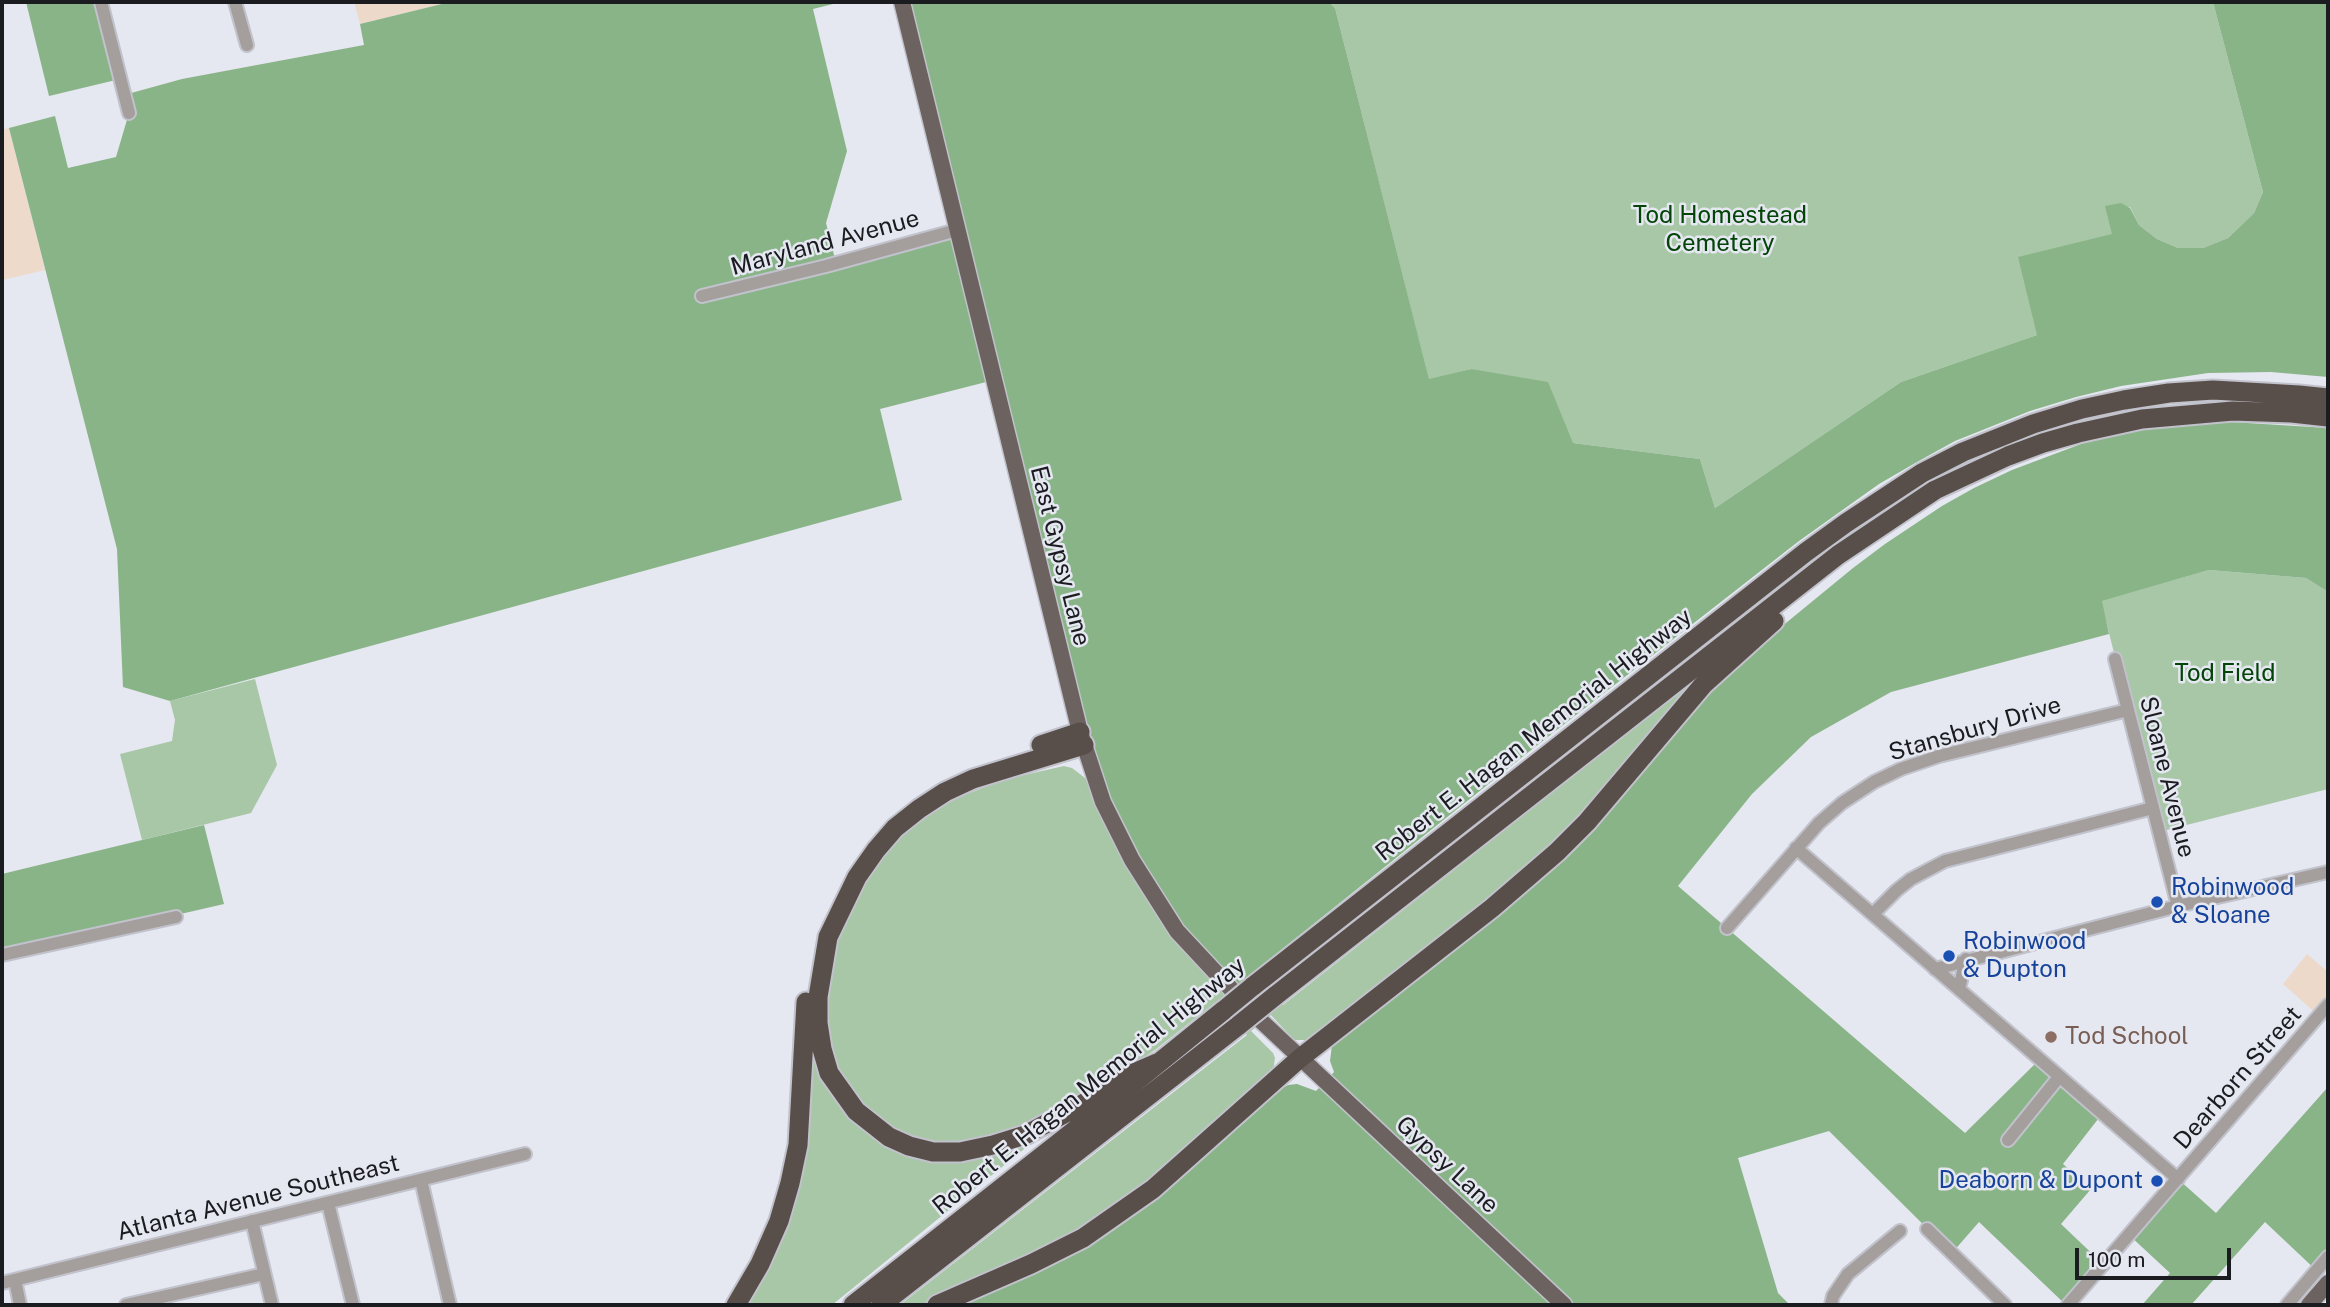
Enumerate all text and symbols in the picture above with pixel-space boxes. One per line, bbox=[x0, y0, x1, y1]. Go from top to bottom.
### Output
park label: Tod Homestead Cemetery bbox=[1633, 202, 1807, 258]
street label: Maryland Avenue bbox=[728, 204, 922, 282]
street label: East Gypsy Lane bbox=[1024, 463, 1096, 649]
street label: Robert E. Hagan Memorial Highway bbox=[1370, 602, 1698, 868]
park label: Tod Field bbox=[2174, 660, 2276, 688]
street label: Stansbury Drive bbox=[1885, 691, 2065, 767]
street label: Sloane Avenue bbox=[2133, 693, 2201, 861]
place label: Robinwood & Sloane bbox=[2171, 874, 2294, 930]
marker: Robinwood & Sloane bbox=[2149, 894, 2165, 910]
place label: Robinwood & Dupton bbox=[1963, 928, 2086, 984]
marker: Robinwood & Dupton bbox=[1941, 948, 1957, 964]
street label: Robert E. Hagan Memorial Highway bbox=[927, 951, 1251, 1221]
street label: Dearborn Street bbox=[2168, 1001, 2308, 1155]
place label: Tod School bbox=[2065, 1023, 2189, 1051]
marker: Tod School bbox=[2043, 1029, 2059, 1045]
street label: Gypsy Lane bbox=[1390, 1110, 1504, 1220]
street label: Atlanta Avenue Southeast bbox=[114, 1149, 402, 1247]
place label: Deaborn & Dupont bbox=[1939, 1167, 2143, 1195]
marker: Deaborn & Dupont bbox=[2149, 1173, 2165, 1189]
scale bar bbox=[2078, 1234, 2234, 1278]
text: 100 m bbox=[2088, 1247, 2145, 1272]

